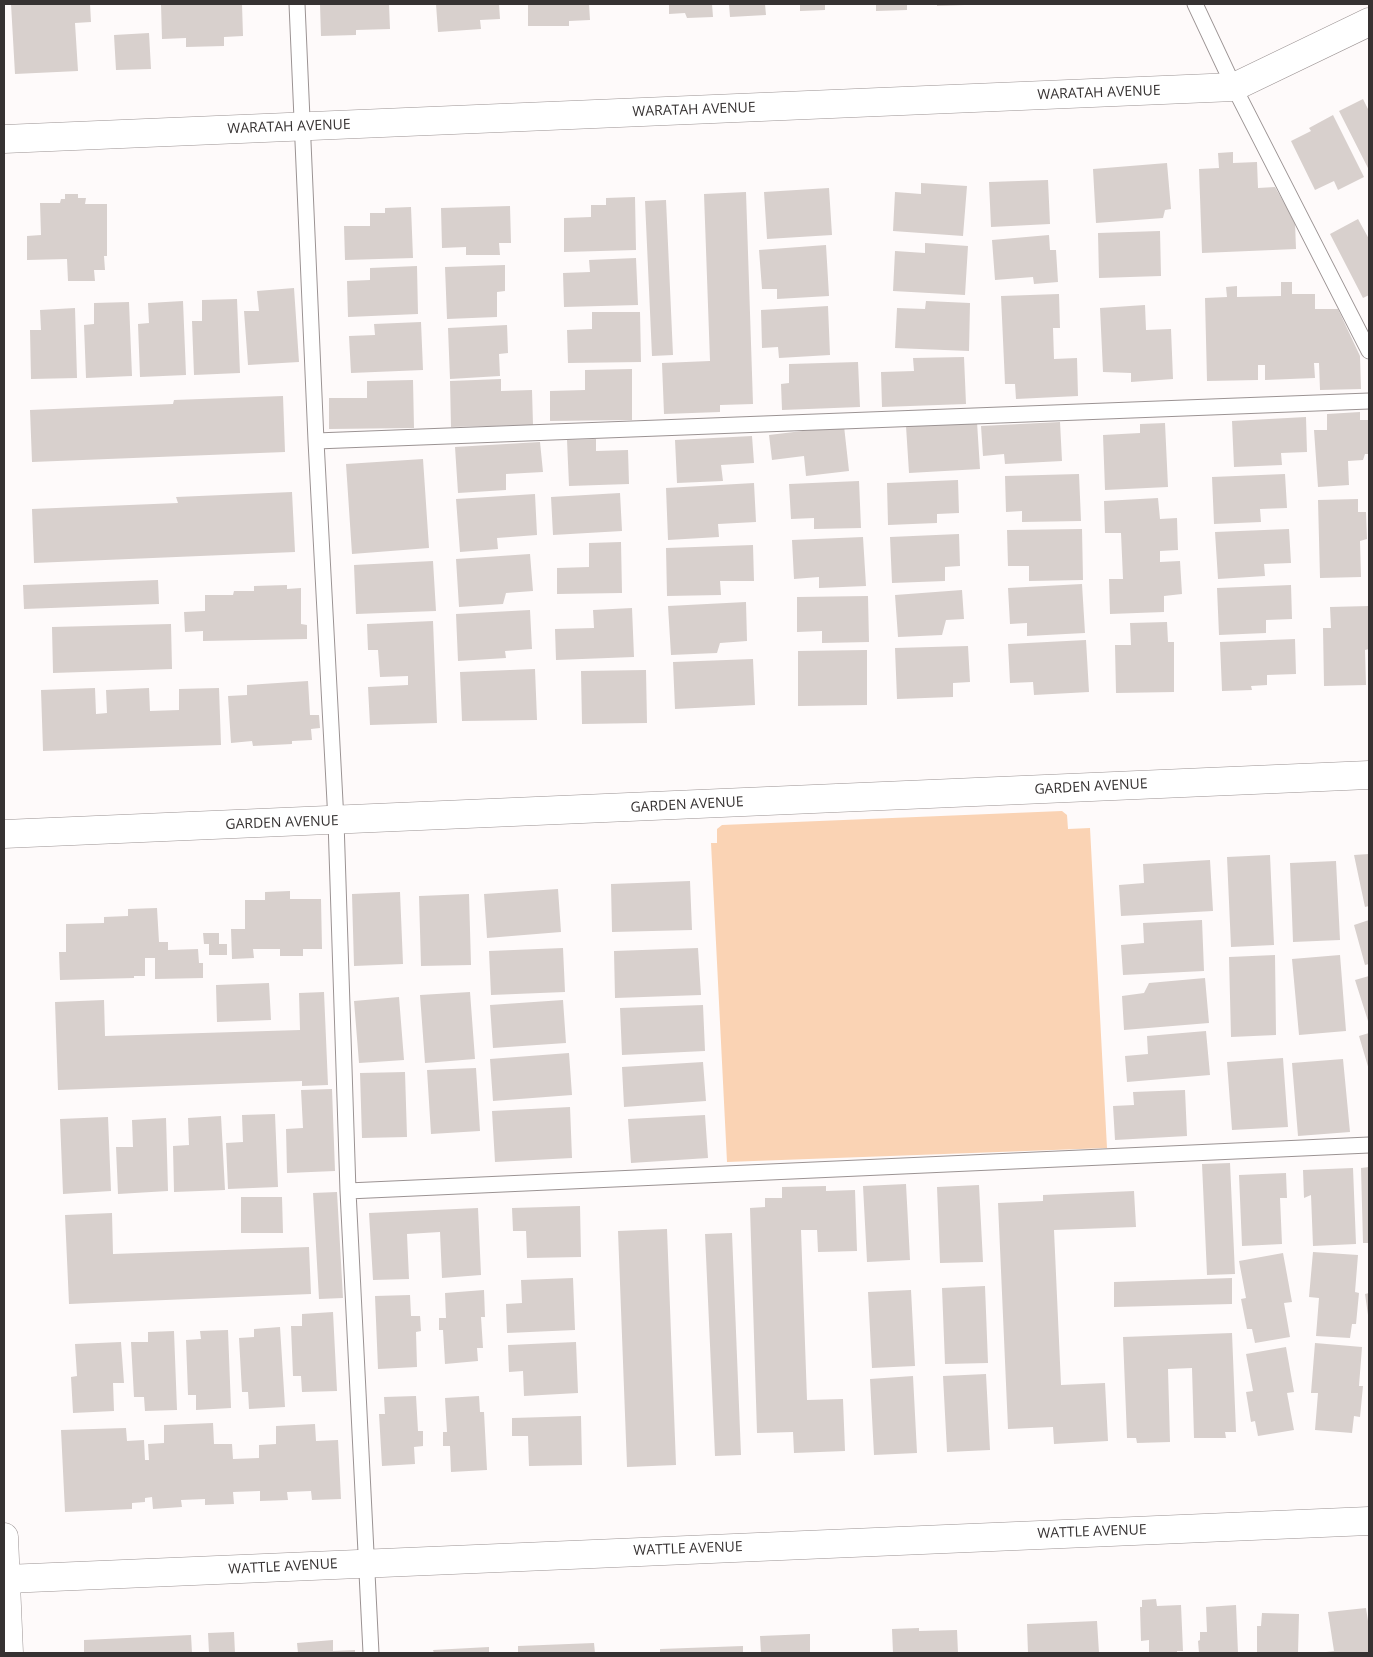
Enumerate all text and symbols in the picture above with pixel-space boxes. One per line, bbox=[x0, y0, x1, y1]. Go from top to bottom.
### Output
street label: WARATAH AVENUE bbox=[1037, 82, 1161, 104]
street label: WARATAH AVENUE bbox=[632, 99, 756, 121]
street label: WARATAH AVENUE bbox=[227, 116, 351, 138]
street label: GARDEN AVENUE bbox=[1034, 776, 1148, 798]
street label: GARDEN AVENUE bbox=[630, 794, 744, 816]
street label: GARDEN AVENUE bbox=[225, 813, 339, 833]
street label: WATTLE AVENUE bbox=[1037, 1522, 1147, 1542]
street label: WATTLE AVENUE bbox=[633, 1539, 743, 1559]
street label: WATTLE AVENUE bbox=[228, 1556, 338, 1578]

